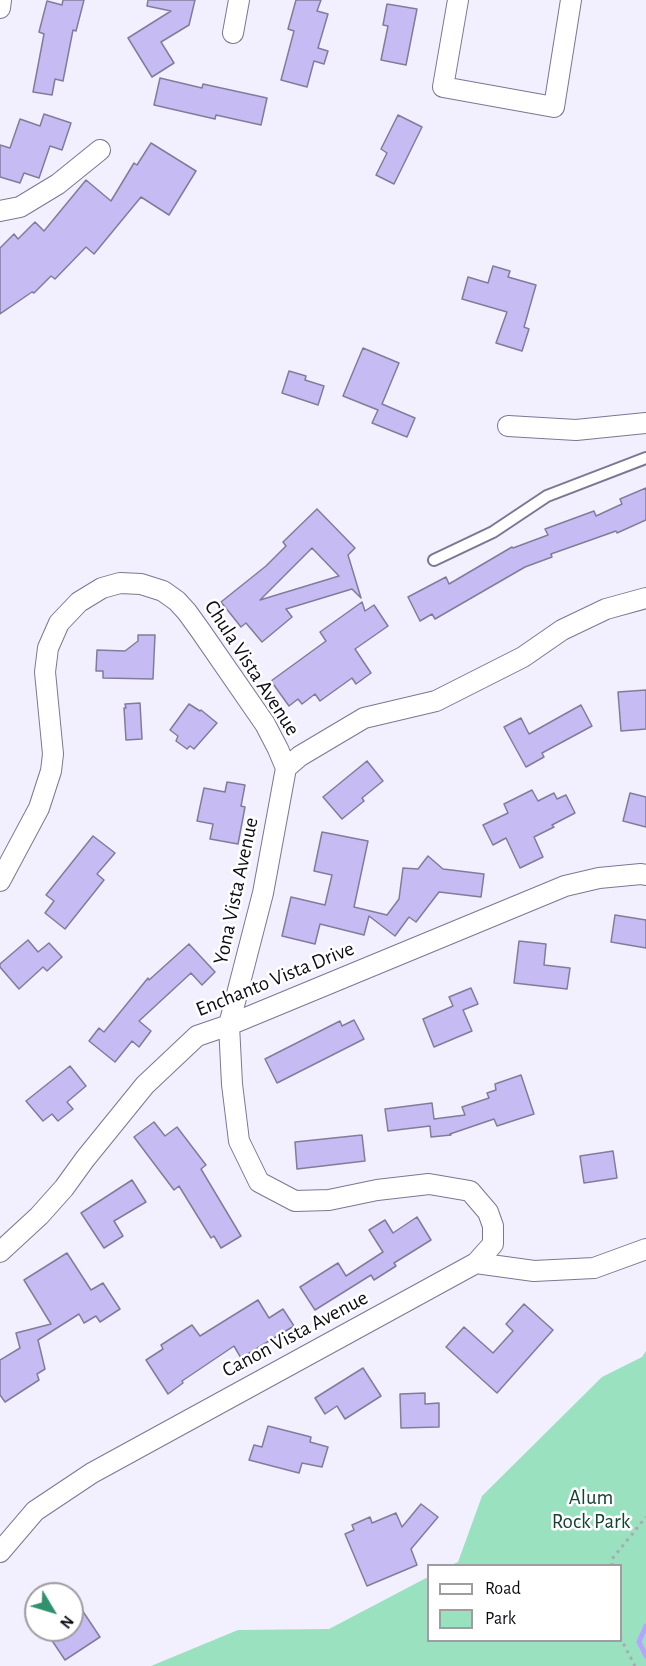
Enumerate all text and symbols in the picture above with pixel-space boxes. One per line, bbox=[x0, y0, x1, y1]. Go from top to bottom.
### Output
street label: Chula Vista Avenue bbox=[199, 595, 305, 741]
street label: Yona Vista Avenue bbox=[208, 815, 264, 967]
street label: Enchanto Vista Drive bbox=[192, 936, 358, 1022]
street label: Canon Vista Avenue bbox=[218, 1285, 372, 1383]
park label: Alum Rock Park bbox=[552, 1485, 630, 1535]
legend bbox=[427, 1564, 622, 1642]
text: Road bbox=[485, 1580, 521, 1598]
north arrow bbox=[24, 1582, 84, 1642]
text: Park bbox=[485, 1610, 516, 1628]
text: N bbox=[57, 1613, 76, 1631]

